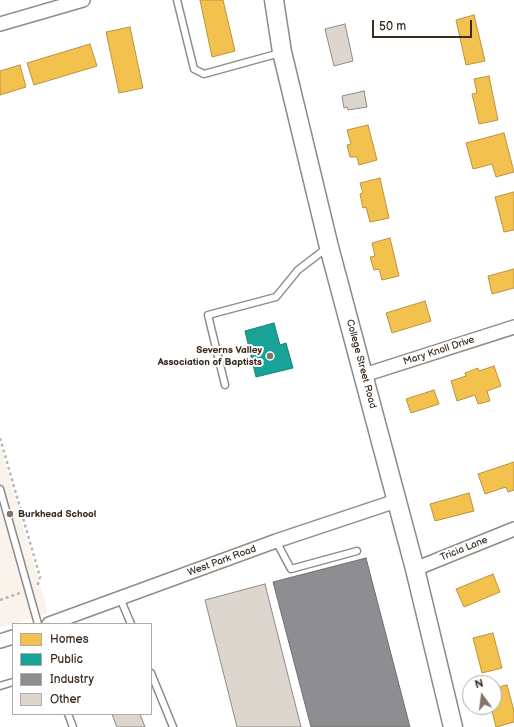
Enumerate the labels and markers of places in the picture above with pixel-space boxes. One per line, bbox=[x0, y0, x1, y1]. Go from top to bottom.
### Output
place label: Severns Valley Association of Baptists bbox=[158, 344, 262, 368]
marker: Severns Valley Association of Baptists bbox=[265, 351, 275, 361]
place label: Burkhead School bbox=[18, 508, 96, 520]
marker: Burkhead School bbox=[5, 509, 15, 519]

